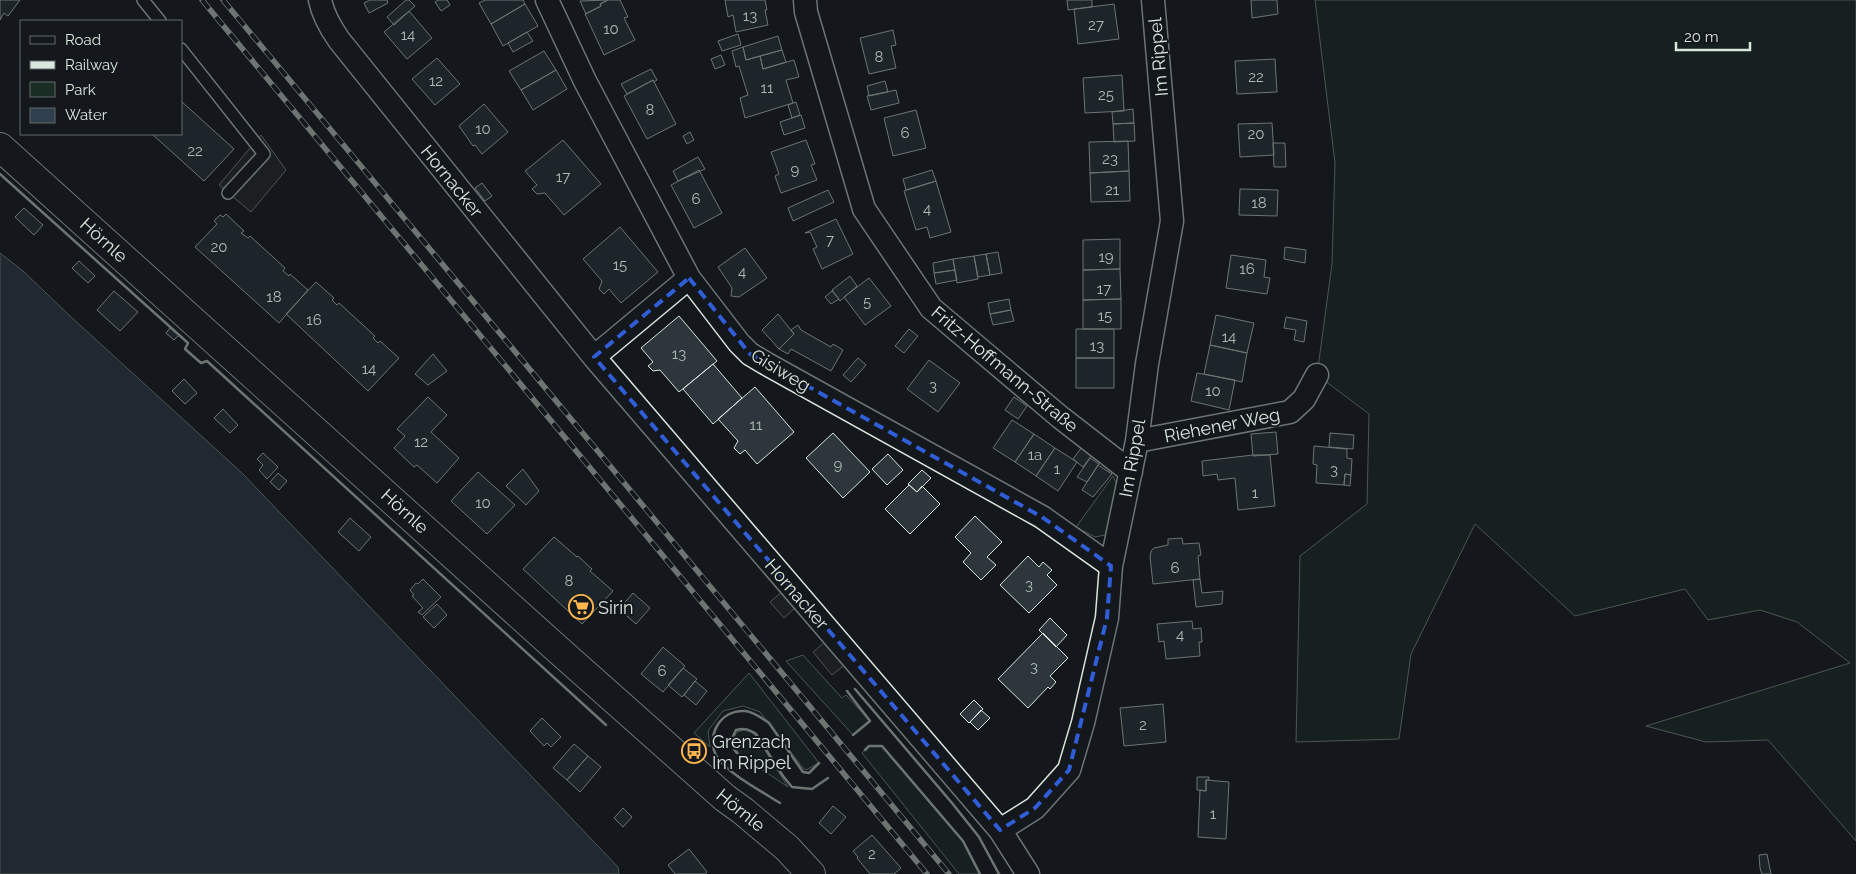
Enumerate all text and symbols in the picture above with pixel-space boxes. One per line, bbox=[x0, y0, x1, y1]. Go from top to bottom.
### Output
house number: 13 bbox=[743, 7, 757, 25]
house number: 27 bbox=[1088, 16, 1104, 34]
street label: Im Rippel bbox=[1144, 17, 1172, 97]
legend bbox=[20, 20, 182, 135]
house number: 10 bbox=[603, 20, 619, 38]
scale bar bbox=[1676, 20, 1750, 52]
house number: 14 bbox=[401, 26, 415, 44]
text: 20 m bbox=[1684, 28, 1719, 46]
text: Road bbox=[65, 31, 101, 49]
house number: 8 bbox=[875, 48, 884, 66]
text: Railway bbox=[65, 56, 118, 74]
house number: 22 bbox=[1248, 68, 1264, 86]
house number: 12 bbox=[429, 72, 443, 90]
house number: 11 bbox=[761, 79, 774, 97]
text: Park bbox=[65, 81, 96, 99]
house number: 25 bbox=[1098, 86, 1114, 104]
house number: 8 bbox=[646, 101, 655, 119]
text: Water bbox=[65, 106, 108, 124]
house number: 10 bbox=[475, 120, 491, 138]
house number: 6 bbox=[900, 124, 910, 142]
house number: 20 bbox=[1248, 125, 1265, 143]
street label: Hornacker bbox=[417, 141, 488, 222]
house number: 22 bbox=[187, 142, 203, 160]
house number: 23 bbox=[1102, 150, 1118, 168]
house number: 9 bbox=[791, 161, 800, 179]
house number: 17 bbox=[556, 168, 570, 186]
house number: 21 bbox=[1105, 181, 1120, 199]
house number: 6 bbox=[691, 190, 701, 208]
house number: 18 bbox=[1251, 194, 1267, 212]
house number: 4 bbox=[923, 200, 931, 218]
street label: Hörnle bbox=[76, 213, 132, 267]
house number: 7 bbox=[826, 231, 834, 249]
house number: 20 bbox=[211, 238, 228, 256]
house number: 19 bbox=[1098, 248, 1114, 266]
house number: 15 bbox=[613, 256, 627, 274]
house number: 16 bbox=[1239, 260, 1255, 278]
house number: 4 bbox=[738, 263, 746, 281]
house number: 17 bbox=[1097, 280, 1111, 298]
house number: 18 bbox=[266, 288, 282, 306]
house number: 5 bbox=[863, 293, 871, 311]
street label: Fritz-Hoffmann-Straße bbox=[927, 302, 1083, 437]
house number: 15 bbox=[1098, 307, 1112, 325]
house number: 16 bbox=[306, 311, 322, 329]
house number: 14 bbox=[1222, 328, 1236, 346]
house number: 13 bbox=[1090, 337, 1104, 355]
street label: Gisiweg bbox=[748, 344, 814, 396]
house number: 13 bbox=[672, 345, 686, 363]
house number: 14 bbox=[362, 360, 376, 378]
house number: 3 bbox=[929, 377, 937, 395]
house number: 10 bbox=[1205, 382, 1221, 400]
street label: Riehener Weg bbox=[1162, 403, 1282, 447]
house number: 11 bbox=[750, 416, 763, 434]
street label: Im Rippel bbox=[1115, 417, 1149, 499]
house number: 12 bbox=[414, 433, 428, 451]
house number: 1a bbox=[1028, 446, 1042, 464]
house number: 9 bbox=[834, 456, 843, 474]
house number: 1 bbox=[1054, 460, 1061, 478]
house number: 3 bbox=[1330, 461, 1338, 479]
street label: Hörnle bbox=[377, 484, 433, 538]
house number: 1 bbox=[1252, 484, 1259, 502]
house number: 10 bbox=[475, 494, 491, 512]
street label: Hornacker bbox=[761, 555, 834, 634]
house number: 6 bbox=[1170, 559, 1180, 577]
house number: 8 bbox=[565, 572, 574, 590]
house number: 3 bbox=[1025, 576, 1033, 594]
supermarket icon: Sirin bbox=[568, 594, 594, 620]
place label: Sirin bbox=[598, 597, 634, 618]
house number: 4 bbox=[1176, 626, 1184, 644]
house number: 3 bbox=[1030, 658, 1038, 676]
house number: 6 bbox=[657, 662, 667, 680]
house number: 2 bbox=[1139, 716, 1147, 734]
place label: Grenzach Im Rippel bbox=[712, 731, 791, 773]
bus stop icon: Grenzach Im Rippel bbox=[681, 738, 707, 764]
street label: Hörnle bbox=[713, 784, 770, 836]
house number: 1 bbox=[1210, 805, 1217, 823]
house number: 2 bbox=[868, 845, 876, 863]

